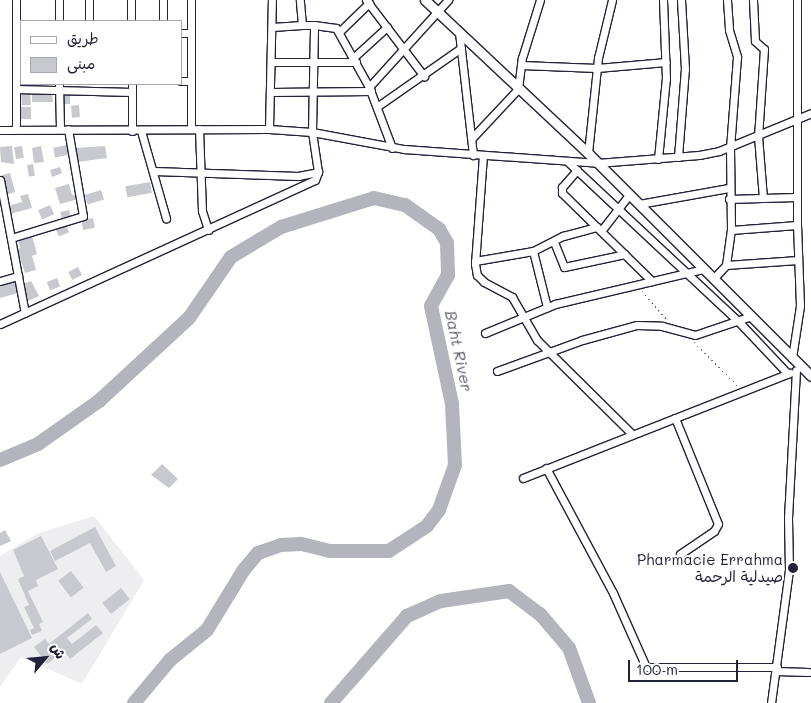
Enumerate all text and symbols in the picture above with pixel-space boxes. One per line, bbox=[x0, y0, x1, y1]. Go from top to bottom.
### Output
legend bbox=[20, 20, 182, 85]
text: طريق bbox=[67, 28, 99, 48]
text: مبنى bbox=[67, 53, 95, 73]
water label: Baht River bbox=[441, 309, 477, 393]
place label: Pharmacie Errahma صيدلية الرحمة bbox=[637, 550, 783, 585]
marker: Pharmacie Errahma صيدلية الرحمة bbox=[787, 562, 799, 574]
north arrow bbox=[20, 633, 70, 683]
text: ش bbox=[47, 639, 71, 662]
scale bar bbox=[631, 650, 741, 682]
text: 100 m bbox=[636, 659, 678, 679]

